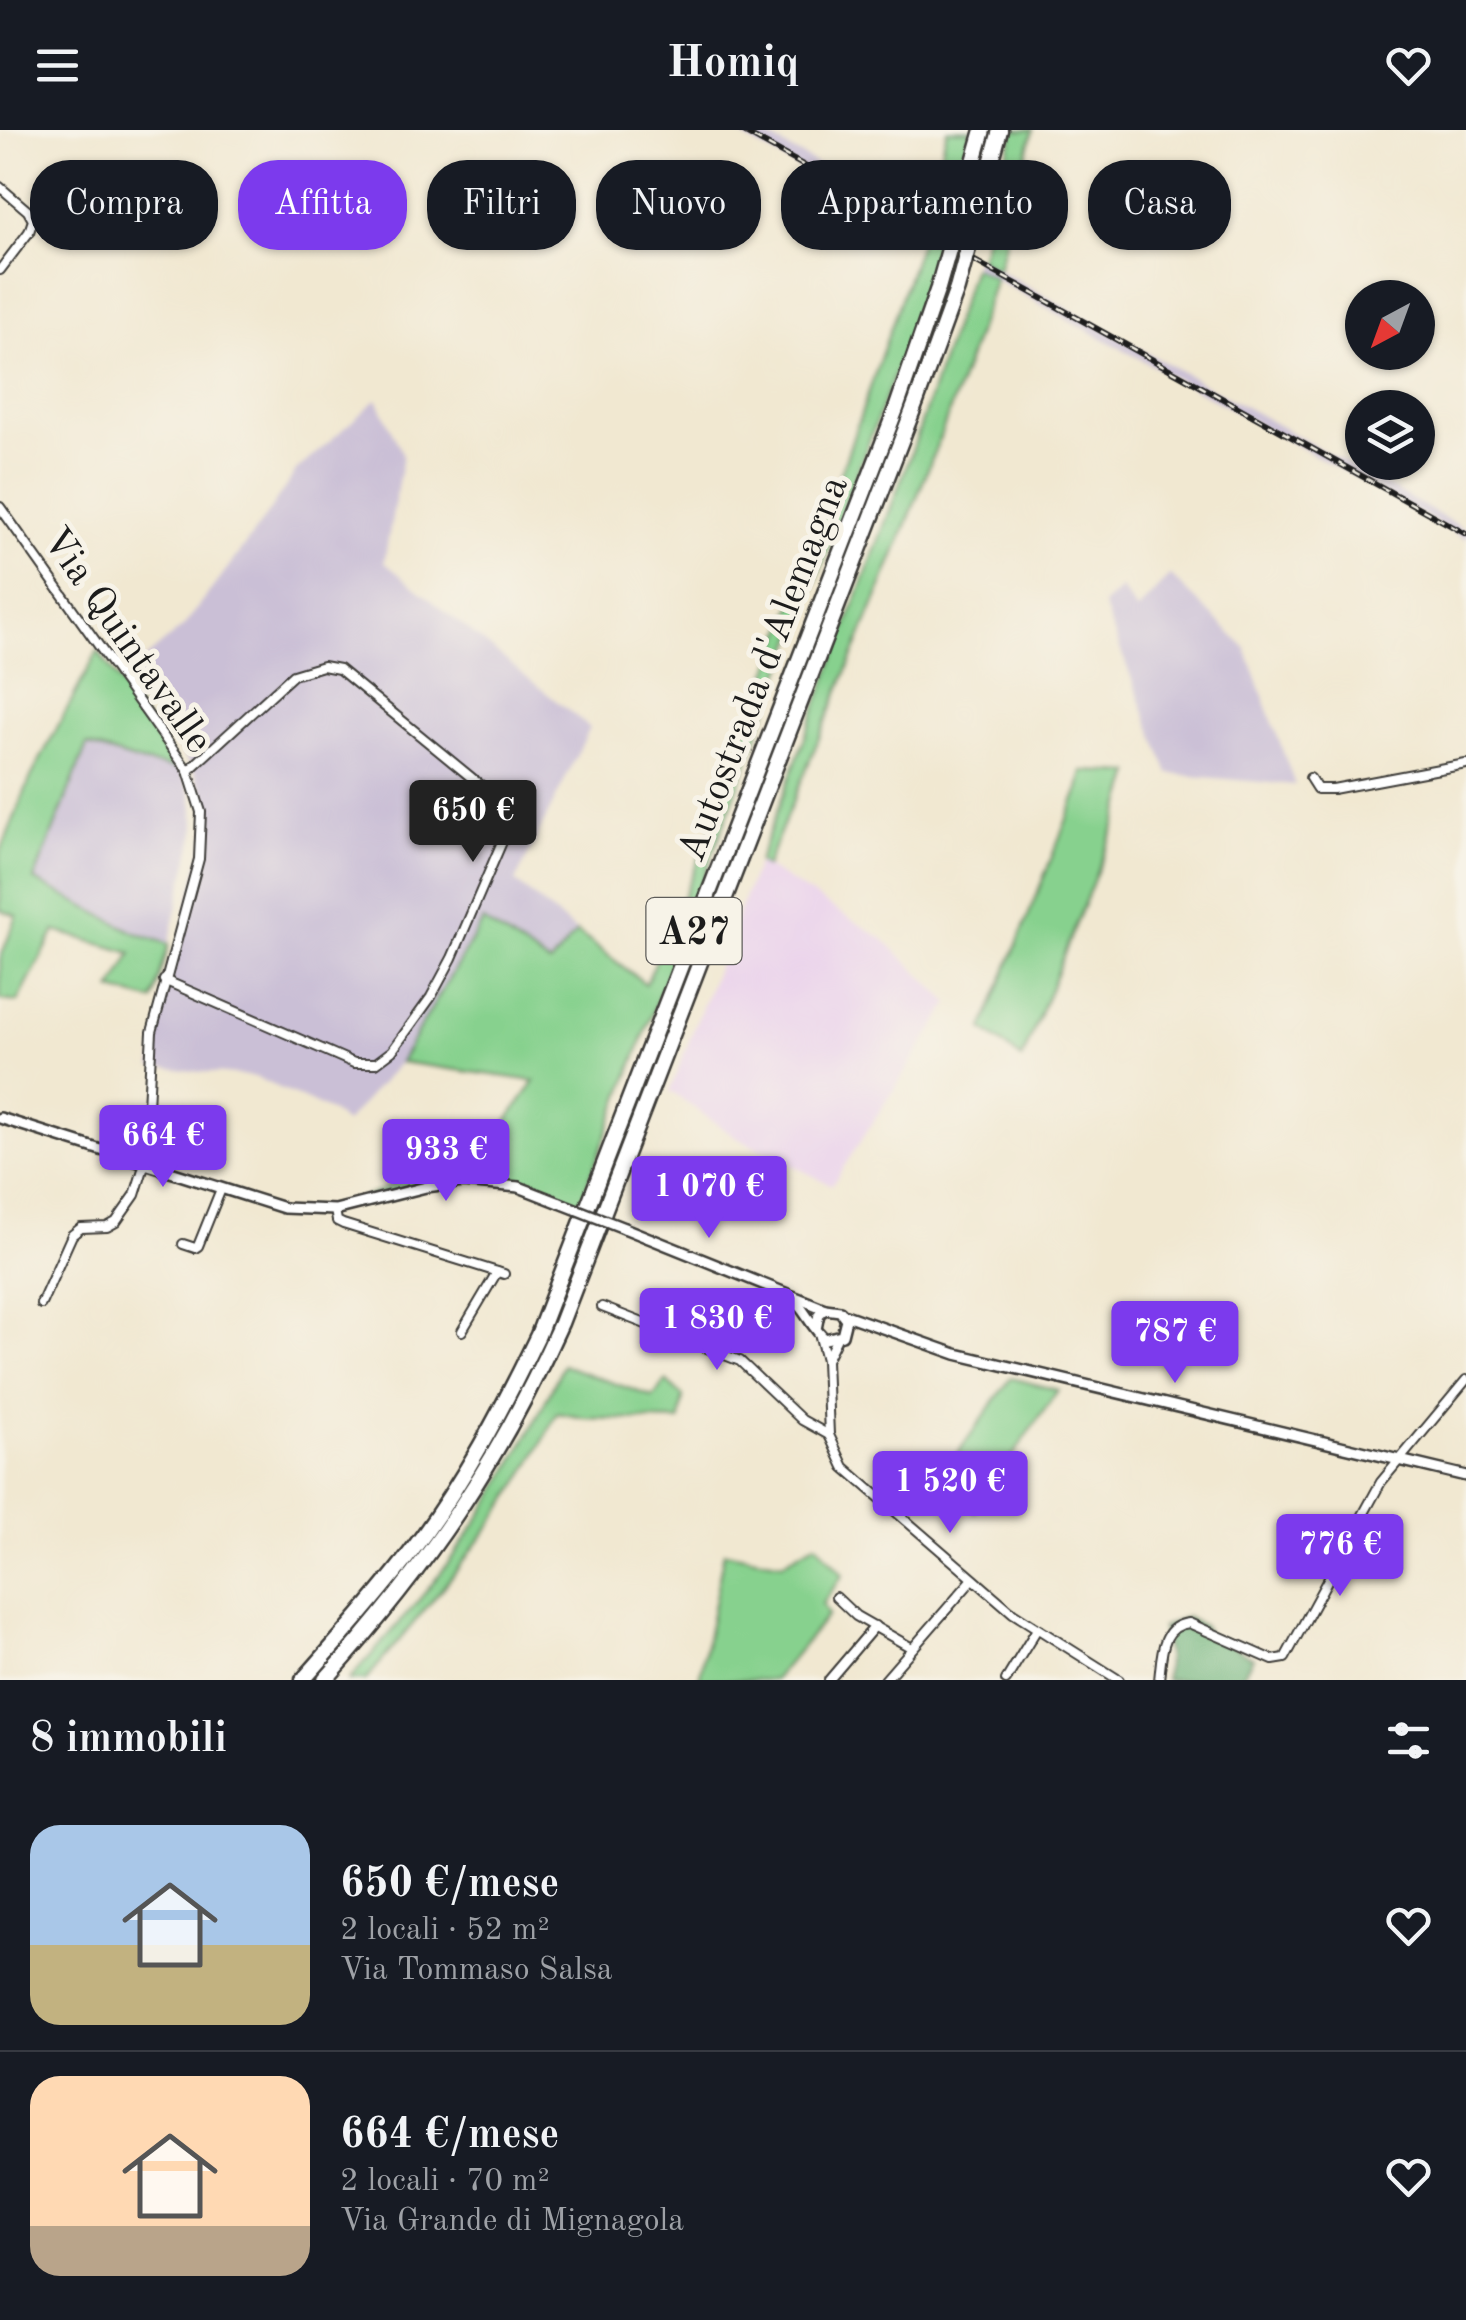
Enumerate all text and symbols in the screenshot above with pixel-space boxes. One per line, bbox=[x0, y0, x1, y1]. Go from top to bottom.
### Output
icon: menu bbox=[30, 38, 85, 93]
icon: heart bbox=[1381, 38, 1436, 93]
text: Homiq bbox=[667, 42, 799, 87]
chip: Compra bbox=[30, 160, 218, 250]
chip: Affitta bbox=[238, 160, 407, 250]
chip: Filtri bbox=[427, 160, 576, 250]
chip: Nuovo bbox=[596, 160, 761, 250]
chip: Appartamento bbox=[781, 160, 1068, 250]
chip: Casa bbox=[1088, 160, 1231, 250]
north arrow bbox=[1345, 280, 1435, 370]
map controls bbox=[1345, 280, 1435, 480]
button: layers bbox=[1345, 390, 1435, 480]
street label: Autostrada d'Alemagna bbox=[673, 471, 857, 868]
street label: Via Quintavalle bbox=[33, 521, 218, 761]
pin: 650 € bbox=[403, 780, 543, 865]
text: 650 € bbox=[431, 796, 515, 828]
road number: A27 bbox=[646, 898, 742, 964]
pin: 664 € bbox=[93, 1105, 233, 1190]
pin: 933 € bbox=[376, 1119, 516, 1204]
text: 664 € bbox=[121, 1121, 205, 1153]
text: 933 € bbox=[404, 1135, 488, 1167]
pin: 1 070 € bbox=[617, 1156, 801, 1241]
text: 1 070 € bbox=[654, 1172, 764, 1204]
pin: 1 830 € bbox=[625, 1288, 809, 1373]
pin: 787 € bbox=[1105, 1301, 1245, 1386]
text: 1 830 € bbox=[662, 1304, 772, 1336]
text: 787 € bbox=[1133, 1317, 1217, 1349]
pin: 1 520 € bbox=[858, 1451, 1042, 1536]
text: 1 520 € bbox=[895, 1467, 1005, 1499]
pin: 776 € bbox=[1270, 1514, 1410, 1599]
text: 776 € bbox=[1298, 1530, 1382, 1562]
icon: filters bbox=[1381, 1713, 1436, 1768]
text: 8 immobili bbox=[30, 1719, 227, 1761]
text: 650 €/mese bbox=[340, 1864, 559, 1906]
icon: home bbox=[110, 1865, 230, 1985]
icon: heart bbox=[1381, 1898, 1436, 1953]
text: 2 locali · 52 m² bbox=[340, 1915, 550, 1947]
text: Via Tommaso Salsa bbox=[340, 1955, 613, 1987]
text: 664 €/mese bbox=[340, 2115, 559, 2157]
icon: home bbox=[110, 2116, 230, 2236]
icon: heart bbox=[1381, 2149, 1436, 2204]
text: 2 locali · 70 m² bbox=[340, 2166, 550, 2198]
text: Via Grande di Mignagola bbox=[340, 2206, 684, 2238]

